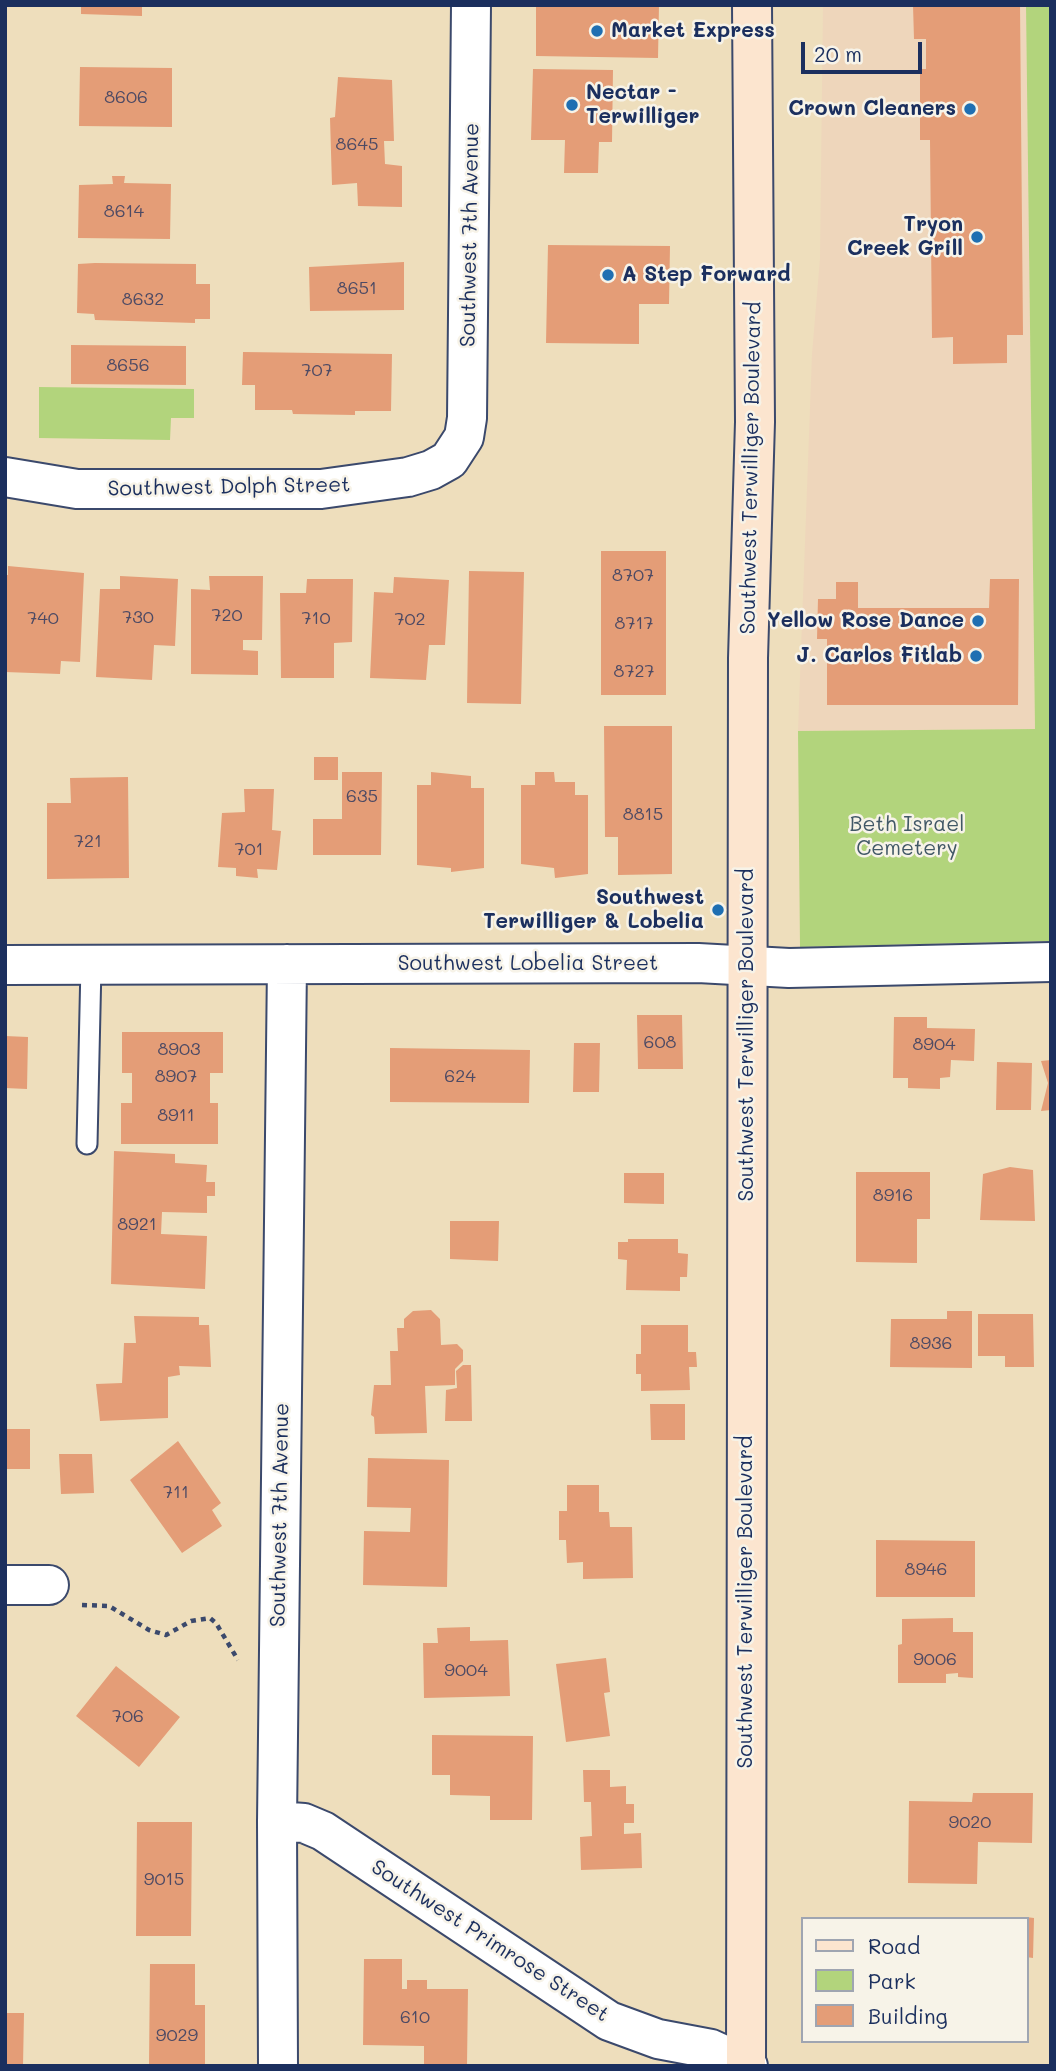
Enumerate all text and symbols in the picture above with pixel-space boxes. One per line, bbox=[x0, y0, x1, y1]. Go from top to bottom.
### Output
place label: Market Express bbox=[611, 18, 775, 44]
marker: Market Express bbox=[589, 23, 605, 39]
scale bar bbox=[804, 28, 925, 72]
text: 20 m bbox=[814, 40, 862, 67]
place label: Nectar - Terwilliger bbox=[586, 80, 700, 130]
house number: 8606 bbox=[104, 86, 148, 108]
place label: Crown Cleaners bbox=[788, 96, 956, 122]
marker: Nectar - Terwilliger bbox=[564, 97, 580, 113]
marker: Crown Cleaners bbox=[962, 101, 978, 117]
street label: Southwest 7th Avenue bbox=[455, 123, 485, 347]
house number: 8645 bbox=[336, 133, 378, 155]
house number: 8614 bbox=[104, 200, 144, 222]
place label: Tryon Creek Grill bbox=[847, 212, 963, 262]
marker: Tryon Creek Grill bbox=[969, 229, 985, 245]
place label: A Step Forward bbox=[622, 262, 790, 288]
marker: A Step Forward bbox=[600, 267, 616, 283]
house number: 8651 bbox=[337, 277, 377, 299]
house number: 8632 bbox=[122, 288, 164, 310]
street label: Southwest Terwilliger Boulevard bbox=[735, 301, 767, 635]
house number: 8656 bbox=[106, 354, 150, 376]
house number: 707 bbox=[301, 359, 333, 381]
street label: Southwest Dolph Street bbox=[107, 472, 351, 502]
house number: 8707 bbox=[612, 564, 654, 586]
house number: 720 bbox=[211, 604, 243, 626]
house number: 730 bbox=[122, 606, 154, 628]
house number: 740 bbox=[27, 607, 59, 629]
house number: 710 bbox=[301, 607, 331, 629]
house number: 702 bbox=[394, 608, 426, 630]
place label: Yellow Rose Dance bbox=[767, 608, 964, 634]
house number: 8717 bbox=[615, 612, 653, 634]
marker: Yellow Rose Dance bbox=[970, 613, 986, 629]
place label: J. Carlos Fitlab bbox=[796, 643, 962, 669]
marker: J. Carlos Fitlab bbox=[968, 648, 984, 664]
house number: 8727 bbox=[614, 660, 654, 682]
house number: 635 bbox=[346, 785, 378, 807]
house number: 8815 bbox=[623, 803, 663, 825]
park label: Beth Israel Cemetery bbox=[849, 812, 965, 862]
house number: 721 bbox=[74, 830, 102, 852]
house number: 701 bbox=[234, 838, 264, 860]
street label: Southwest Terwilliger Boulevard bbox=[734, 869, 760, 1201]
place label: Southwest Terwilliger & Lobelia bbox=[483, 885, 704, 935]
marker: Southwest Terwilliger & Lobelia bbox=[710, 902, 726, 918]
street label: Southwest Lobelia Street bbox=[398, 951, 658, 977]
house number: 608 bbox=[644, 1031, 676, 1053]
house number: 8904 bbox=[912, 1033, 956, 1055]
house number: 8903 bbox=[157, 1038, 201, 1060]
house number: 8907 bbox=[155, 1065, 197, 1087]
house number: 624 bbox=[444, 1065, 476, 1087]
house number: 8911 bbox=[157, 1104, 195, 1126]
house number: 8916 bbox=[873, 1184, 913, 1206]
house number: 8921 bbox=[117, 1213, 157, 1235]
house number: 8936 bbox=[910, 1332, 952, 1354]
street label: Southwest 7th Avenue bbox=[265, 1403, 295, 1627]
street label: Southwest Terwilliger Boulevard bbox=[733, 1436, 759, 1768]
house number: 711 bbox=[163, 1481, 189, 1503]
house number: 8946 bbox=[905, 1558, 947, 1580]
house number: 9006 bbox=[913, 1648, 957, 1670]
house number: 9004 bbox=[444, 1659, 488, 1681]
house number: 706 bbox=[112, 1705, 144, 1727]
house number: 9020 bbox=[949, 1811, 991, 1833]
street label: Southwest Primrose Street bbox=[366, 1855, 614, 2027]
house number: 9015 bbox=[144, 1868, 184, 1890]
legend bbox=[800, 1917, 1028, 2043]
text: Road bbox=[868, 1932, 920, 1959]
text: Park bbox=[868, 1967, 916, 1994]
text: Building bbox=[868, 2002, 948, 2029]
house number: 610 bbox=[400, 2006, 430, 2028]
house number: 9029 bbox=[156, 2024, 198, 2046]

